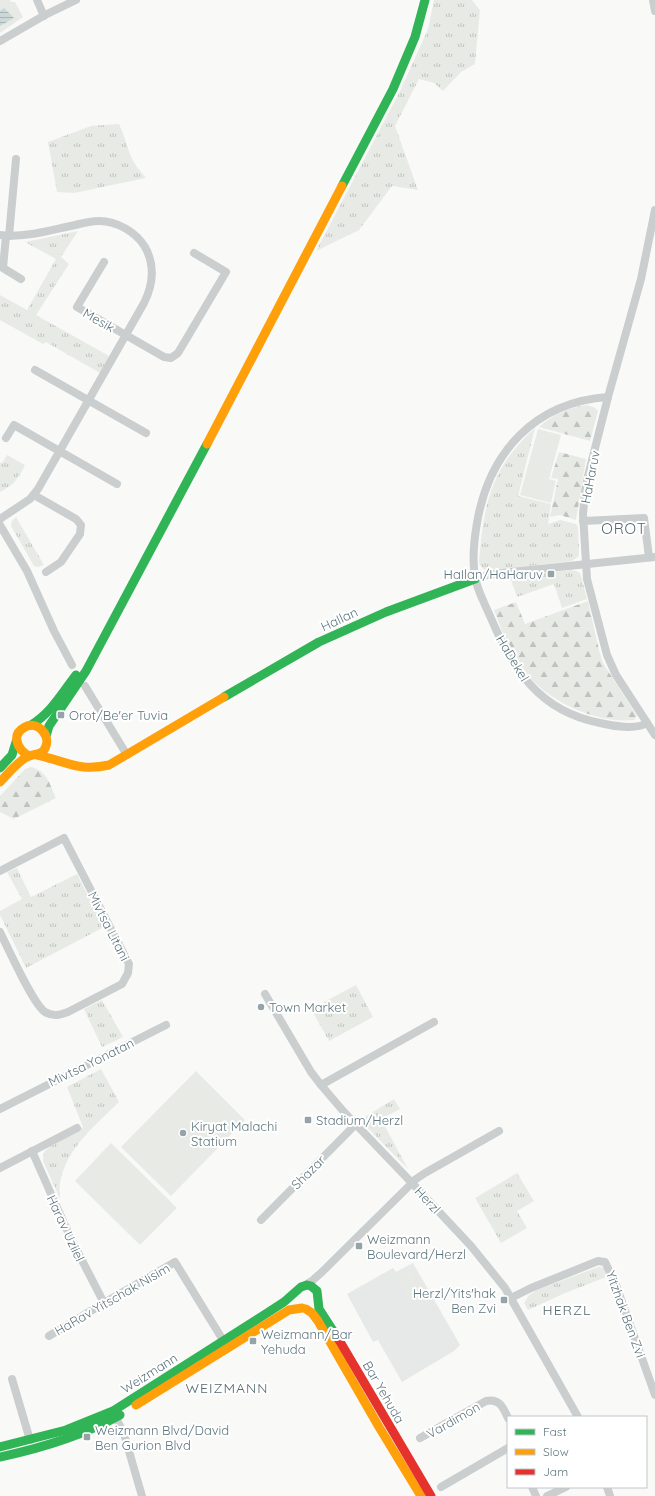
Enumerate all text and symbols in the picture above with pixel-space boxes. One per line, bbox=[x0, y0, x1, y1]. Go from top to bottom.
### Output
street label: Mesik bbox=[80, 305, 118, 335]
street label: HaHaruv bbox=[577, 449, 603, 505]
district label: OROT bbox=[601, 519, 647, 538]
place label: HaIlan/HaHaruv bbox=[444, 566, 543, 582]
marker: HaIlan/HaHaruv bbox=[546, 569, 556, 579]
street label: HaIlan bbox=[318, 604, 360, 634]
street label: HaDekel bbox=[493, 632, 533, 684]
place label: Orot/Be'er Tuvia bbox=[69, 707, 168, 723]
marker: Orot/Be'er Tuvia bbox=[56, 710, 66, 720]
street label: Mivtsa Litani bbox=[85, 889, 133, 963]
place label: Town Market bbox=[269, 999, 346, 1015]
marker: Town Market bbox=[256, 1002, 266, 1012]
street label: Mivtsa Yonatan bbox=[46, 1034, 136, 1090]
place label: Stadium/Herzl bbox=[316, 1112, 403, 1128]
marker: Stadium/Herzl bbox=[303, 1115, 313, 1125]
place label: Kiryat Malachi Statium bbox=[191, 1118, 277, 1149]
marker: Kiryat Malachi Statium bbox=[178, 1128, 188, 1138]
street label: Shazar bbox=[288, 1152, 328, 1192]
street label: Herzl bbox=[412, 1183, 444, 1217]
street label: Harav Uziiel bbox=[44, 1192, 88, 1264]
place label: Weizmann Boulevard/Herzl bbox=[367, 1231, 466, 1262]
marker: Weizmann Boulevard/Herzl bbox=[354, 1241, 364, 1251]
street label: HaRav Yitschak Nisim bbox=[52, 1259, 172, 1339]
street label: Yitzhak Ben Zvi bbox=[603, 1268, 649, 1360]
place label: Herzl/Yits'hak Ben Zvi bbox=[413, 1285, 496, 1316]
marker: Herzl/Yits'hak Ben Zvi bbox=[499, 1295, 509, 1305]
district label: HERZL bbox=[543, 1301, 591, 1319]
place label: Weizmann/Bar Yehuda bbox=[261, 1326, 353, 1357]
marker: Weizmann/Bar Yehuda bbox=[248, 1336, 258, 1346]
street label: Weizmann bbox=[118, 1349, 180, 1397]
street label: Bar Yehuda bbox=[360, 1358, 408, 1426]
district label: WEIZMANN bbox=[185, 1379, 269, 1397]
street label: Vardimon bbox=[423, 1398, 483, 1442]
legend bbox=[507, 1416, 647, 1488]
place label: Weizmann Blvd/David Ben Gurion Blvd bbox=[95, 1422, 229, 1453]
text: Fast bbox=[543, 1424, 567, 1439]
marker: Weizmann Blvd/David Ben Gurion Blvd bbox=[82, 1432, 92, 1442]
text: Slow bbox=[543, 1444, 569, 1459]
text: Jam bbox=[543, 1464, 568, 1479]

